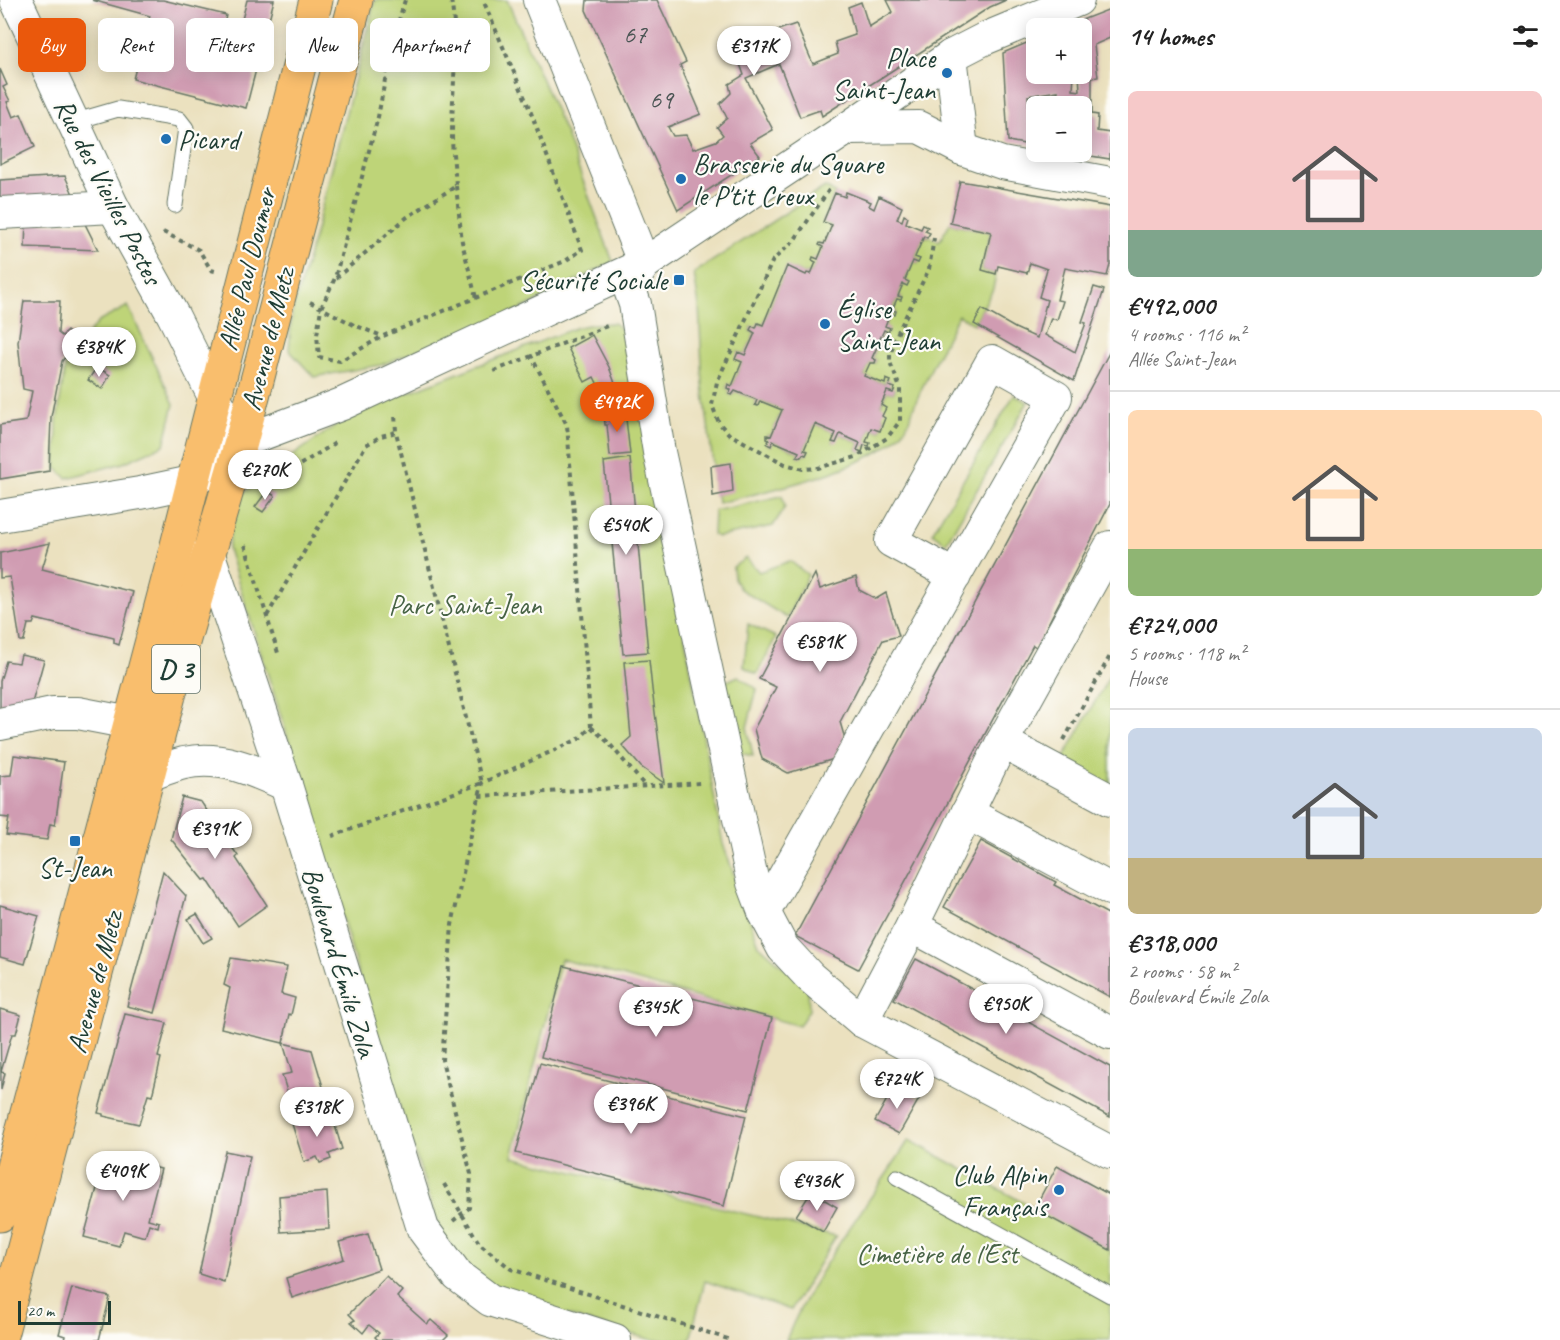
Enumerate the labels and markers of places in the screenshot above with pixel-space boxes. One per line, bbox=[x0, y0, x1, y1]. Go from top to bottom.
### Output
pin: €317K bbox=[712, 26, 796, 77]
place label: Place Saint-Jean bbox=[832, 40, 937, 107]
marker: Place Saint-Jean bbox=[940, 66, 954, 80]
place label: Picard bbox=[178, 122, 243, 157]
marker: Picard bbox=[159, 132, 173, 146]
place label: Brasserie du Square le P'tit Creux bbox=[693, 146, 885, 213]
marker: Brasserie du Square le P'tit Creux bbox=[674, 172, 688, 186]
place label: Sécurité Sociale bbox=[520, 263, 669, 298]
marker: Sécurité Sociale bbox=[672, 273, 686, 287]
place label: Église Saint-Jean bbox=[837, 291, 941, 358]
marker: Église Saint-Jean bbox=[818, 317, 832, 331]
pin: €384K bbox=[57, 327, 141, 378]
pin: €492K bbox=[575, 382, 659, 433]
pin: €270K bbox=[223, 450, 307, 501]
pin: €540K bbox=[584, 505, 668, 556]
pin: €581K bbox=[778, 622, 862, 673]
pin: €391K bbox=[173, 809, 257, 860]
marker: St-Jean bbox=[68, 834, 82, 848]
place label: St-Jean bbox=[38, 850, 113, 885]
pin: €950K bbox=[964, 984, 1048, 1035]
pin: €345K bbox=[614, 987, 698, 1038]
pin: €724K bbox=[855, 1059, 939, 1110]
pin: €396K bbox=[589, 1084, 673, 1135]
pin: €318K bbox=[275, 1087, 359, 1138]
pin: €409K bbox=[81, 1151, 165, 1202]
place label: Club Alpin Français bbox=[952, 1157, 1049, 1224]
pin: €436K bbox=[775, 1161, 859, 1212]
marker: Club Alpin Français bbox=[1052, 1183, 1066, 1197]

